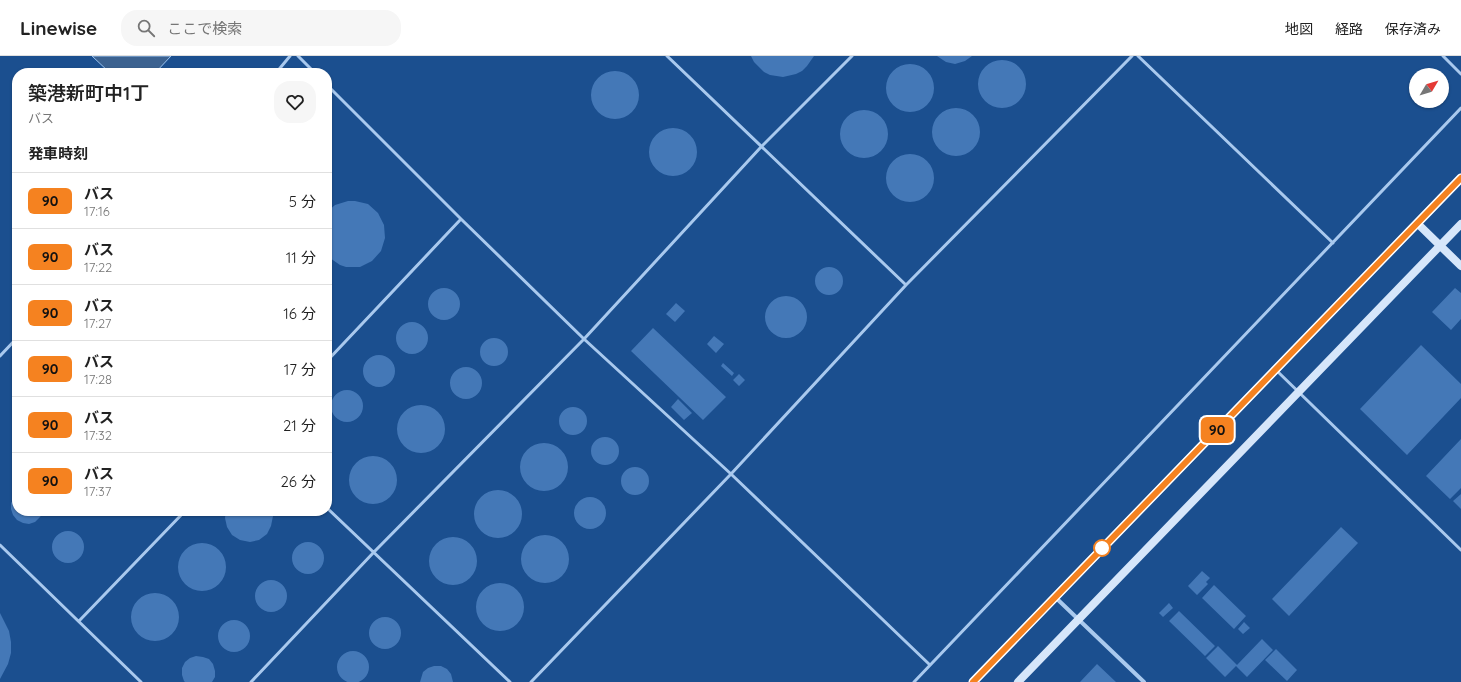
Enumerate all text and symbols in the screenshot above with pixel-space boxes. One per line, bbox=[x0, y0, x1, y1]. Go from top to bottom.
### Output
search box bbox=[121, 10, 401, 46]
text: Linewise bbox=[20, 16, 97, 40]
icon: search bbox=[135, 17, 157, 39]
text: ここで検索 bbox=[167, 19, 242, 38]
text: 地図 bbox=[1285, 20, 1313, 38]
text: 経路 bbox=[1335, 20, 1363, 38]
text: 保存済み bbox=[1385, 20, 1441, 38]
north arrow bbox=[1409, 68, 1449, 108]
map controls bbox=[1409, 68, 1449, 108]
text: 築港新町中1丁 bbox=[28, 81, 149, 105]
button: heart bbox=[274, 81, 316, 123]
text: バス bbox=[28, 110, 54, 126]
text: 発車時刻 bbox=[28, 144, 88, 163]
text: バス bbox=[84, 184, 114, 203]
text: 90 bbox=[42, 192, 58, 210]
text: 5 分 bbox=[289, 192, 316, 211]
text: 17:16 bbox=[84, 203, 110, 219]
text: バス bbox=[84, 240, 114, 259]
text: 90 bbox=[42, 248, 58, 266]
text: 11 分 bbox=[286, 248, 316, 267]
text: 17:22 bbox=[84, 259, 112, 275]
text: バス bbox=[84, 296, 114, 315]
text: 90 bbox=[42, 304, 58, 322]
text: 16 分 bbox=[283, 304, 316, 323]
text: 17:27 bbox=[84, 315, 112, 331]
text: バス bbox=[84, 352, 114, 371]
text: 90 bbox=[42, 360, 58, 378]
text: 17 分 bbox=[284, 360, 316, 379]
text: 17:28 bbox=[84, 371, 112, 387]
text: バス bbox=[84, 408, 114, 427]
text: 90 bbox=[42, 416, 58, 434]
text: 21 分 bbox=[283, 416, 316, 435]
line badge: 90 bbox=[1199, 417, 1235, 443]
text: 90 bbox=[1209, 421, 1225, 439]
text: 17:32 bbox=[84, 427, 112, 443]
text: バス bbox=[84, 464, 114, 483]
text: 90 bbox=[42, 472, 58, 490]
text: 26 分 bbox=[281, 472, 316, 491]
text: 17:37 bbox=[84, 483, 111, 499]
unlabelled marker bbox=[1093, 539, 1111, 557]

